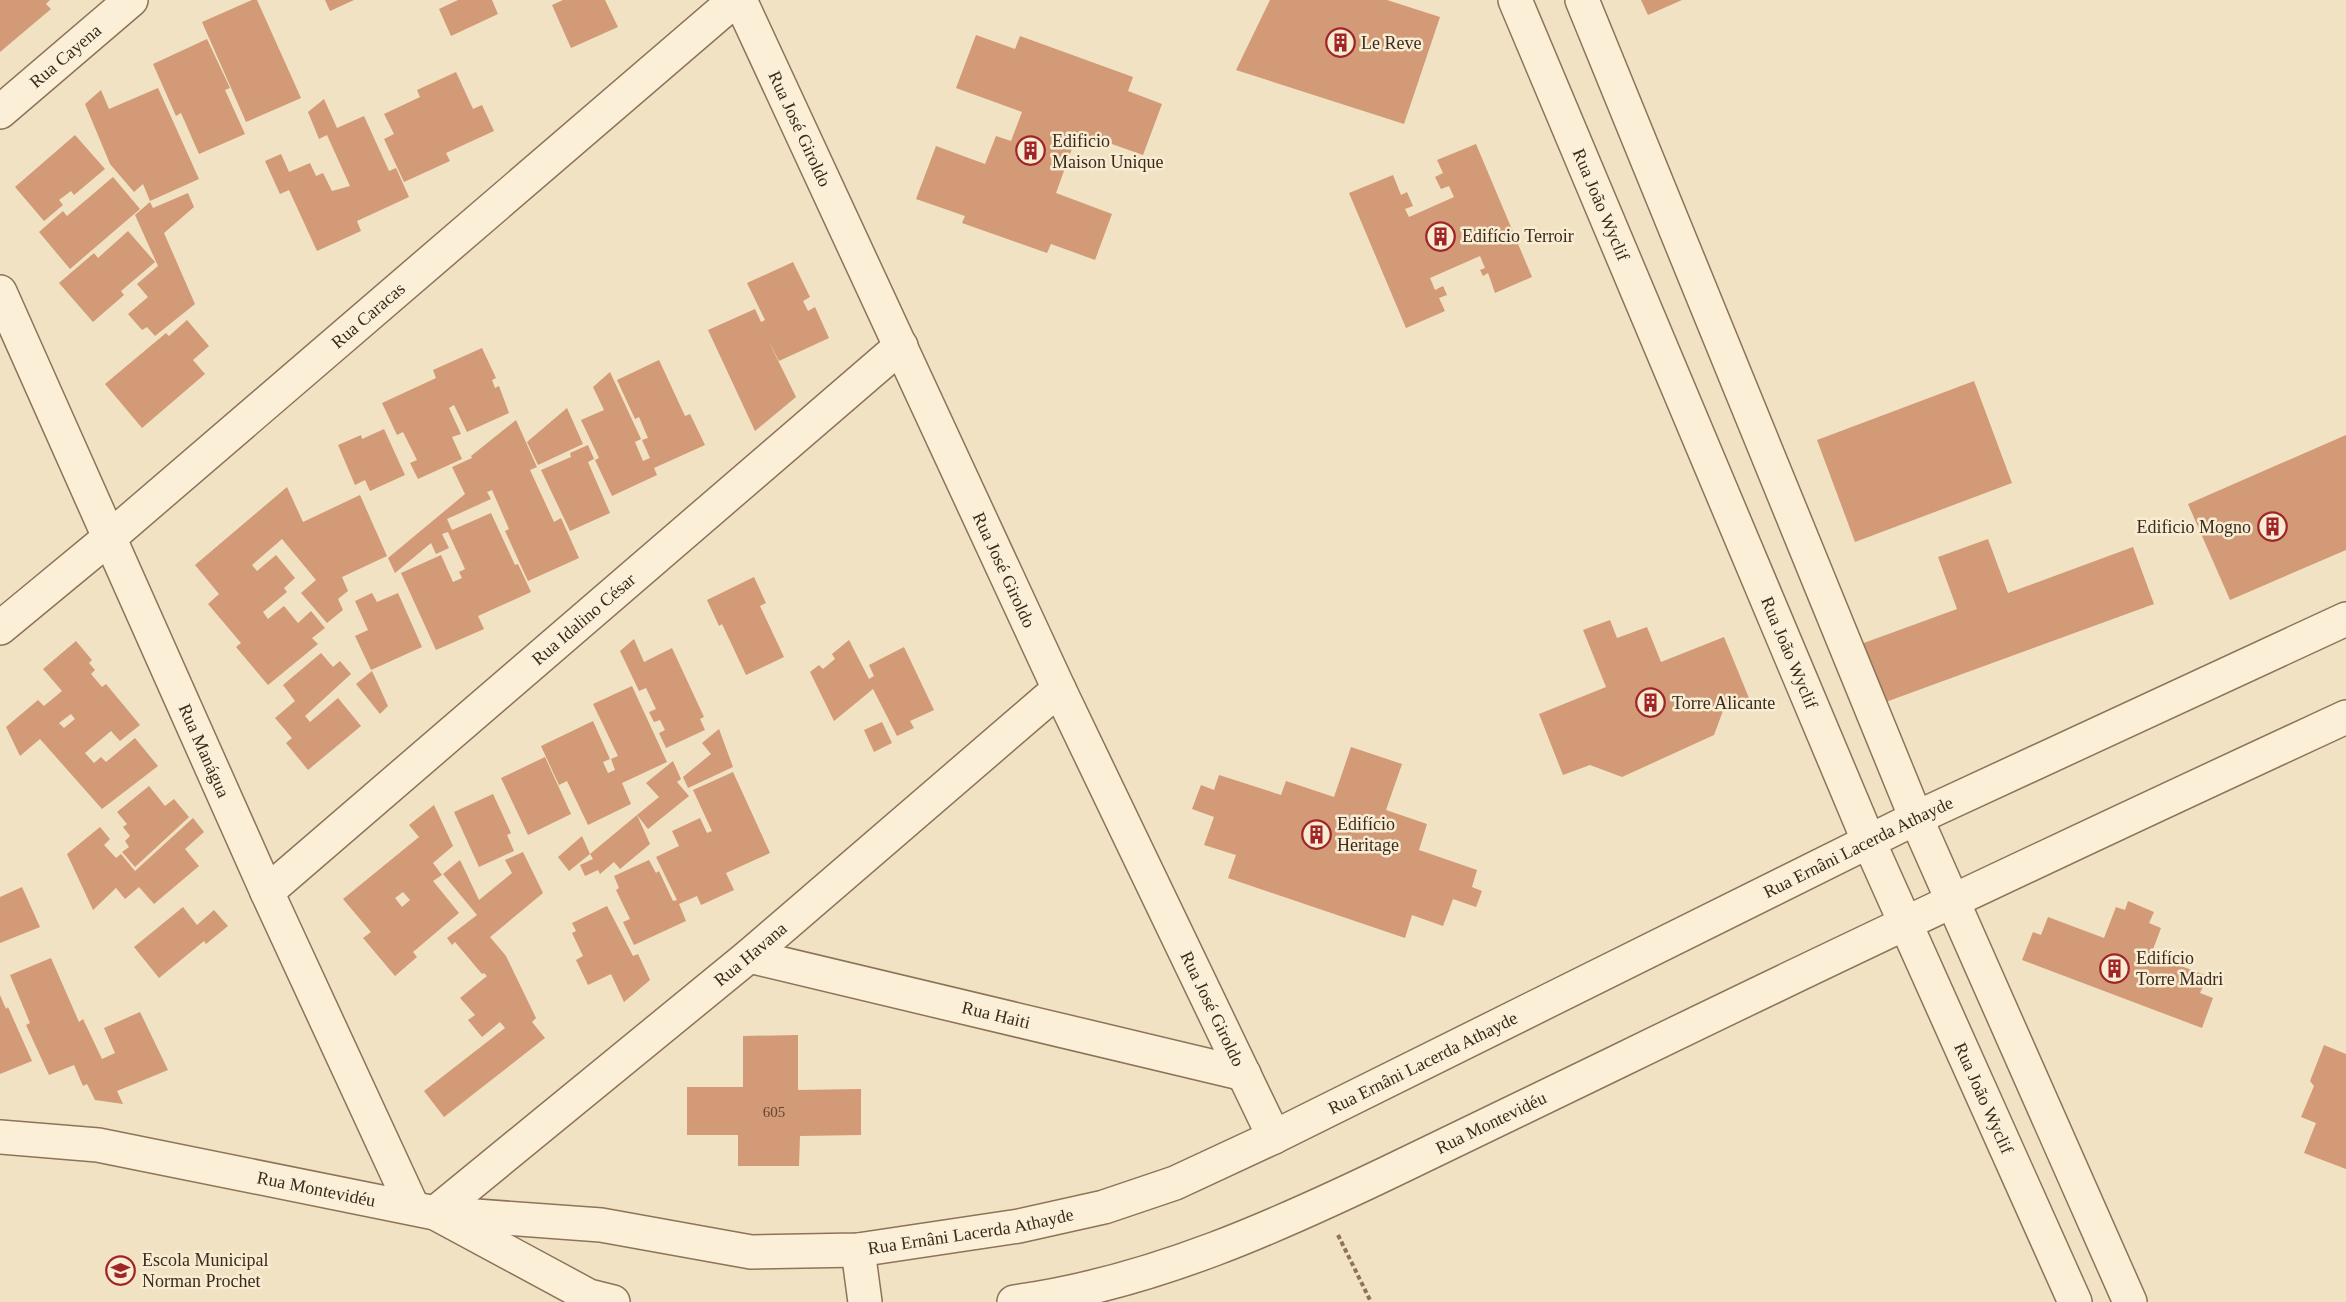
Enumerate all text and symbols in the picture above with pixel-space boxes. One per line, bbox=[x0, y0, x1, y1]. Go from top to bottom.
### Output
street label: Rua Cayena bbox=[26, 20, 105, 92]
building icon: Le Reve bbox=[1324, 27, 1356, 59]
place label: Le Reve bbox=[1361, 33, 1421, 53]
street label: Rua José Giroldo bbox=[764, 68, 835, 190]
place label: Edificio Maison Unique bbox=[1052, 131, 1164, 172]
building icon: Edificio Maison Unique bbox=[1015, 135, 1047, 167]
street label: Rua João Wyclif bbox=[1569, 146, 1633, 264]
building icon: Edifício Terroir bbox=[1425, 220, 1457, 252]
place label: Edifício Terroir bbox=[1462, 226, 1574, 246]
street label: Rua Caracas bbox=[327, 278, 409, 352]
street label: Rua José Giroldo bbox=[969, 509, 1039, 631]
building icon: Edificio Mogno bbox=[2256, 511, 2288, 543]
place label: Edificio Mogno bbox=[2137, 517, 2251, 537]
street label: Rua Idalino César bbox=[528, 569, 640, 669]
street label: Rua João Wyclif bbox=[1757, 594, 1822, 712]
building icon: Torre Alicante bbox=[1635, 687, 1667, 719]
place label: Torre Alicante bbox=[1672, 693, 1775, 713]
street label: Rua Manágua bbox=[175, 701, 234, 801]
street label: Rua Ernâni Lacerda Athayde bbox=[1760, 792, 1956, 902]
place label: Edifício Heritage bbox=[1337, 814, 1399, 855]
building icon: Edifício Heritage bbox=[1300, 818, 1332, 850]
street label: Rua Havana bbox=[710, 918, 791, 990]
street label: Rua José Giroldo bbox=[1176, 948, 1249, 1070]
place label: Edifício Torre Madri bbox=[2136, 948, 2223, 989]
building icon: Edifício Torre Madri bbox=[2099, 952, 2131, 984]
street label: Rua Haiti bbox=[960, 997, 1032, 1033]
street label: Rua Ernâni Lacerda Athayde bbox=[1325, 1008, 1521, 1118]
street label: Rua João Wyclif bbox=[1950, 1039, 2017, 1157]
street label: Rua Montevidéu bbox=[1432, 1087, 1550, 1158]
house number: 605 bbox=[763, 1104, 785, 1120]
street label: Rua Montevidéu bbox=[255, 1167, 377, 1211]
street label: Rua Ernâni Lacerda Athayde bbox=[866, 1204, 1075, 1258]
place label: Escola Municipal Norman Prochet bbox=[142, 1250, 268, 1291]
school or university icon: Escola Municipal Norman Prochet bbox=[105, 1254, 137, 1286]

